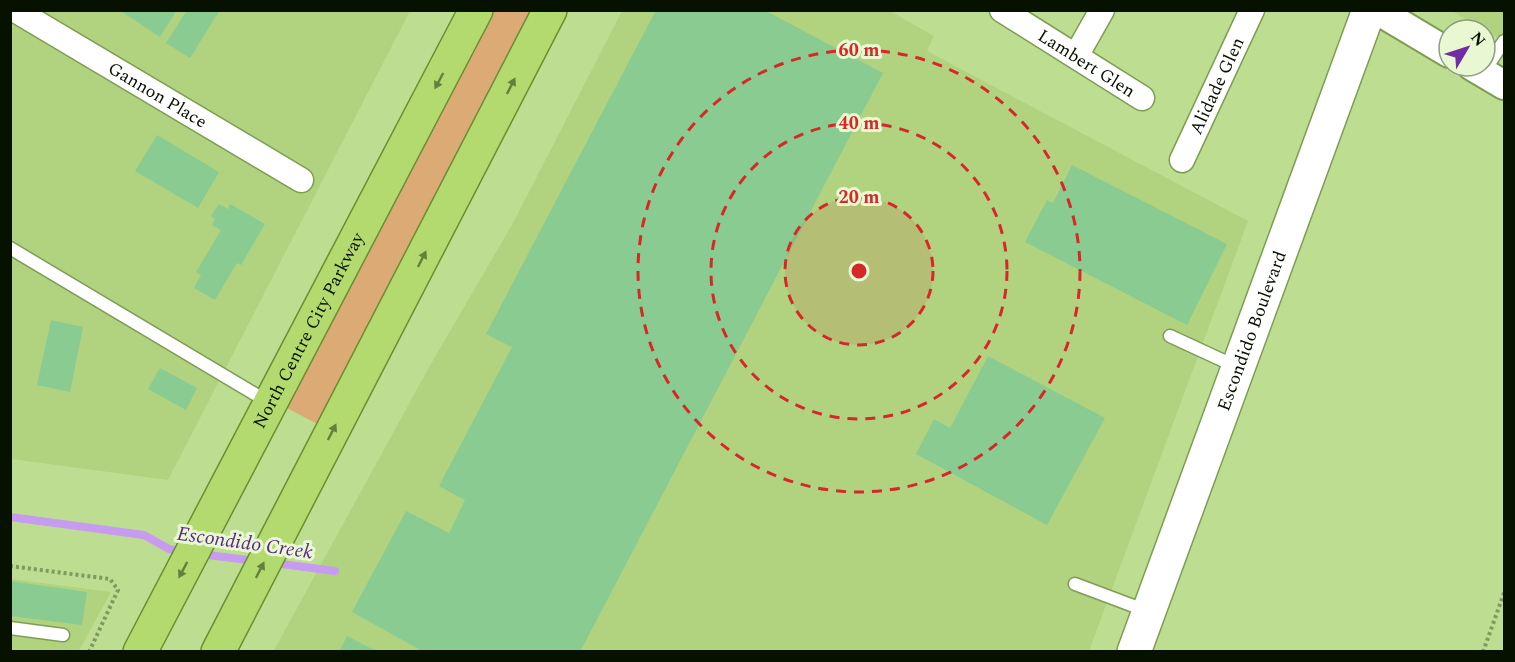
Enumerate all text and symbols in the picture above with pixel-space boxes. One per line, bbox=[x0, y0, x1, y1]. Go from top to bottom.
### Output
north arrow bbox=[1437, 18, 1497, 78]
street label: Lambert Glen bbox=[1032, 23, 1140, 105]
text: N bbox=[1464, 27, 1491, 52]
street label: Alidade Glen bbox=[1183, 33, 1252, 139]
text: 60 m bbox=[839, 37, 879, 64]
street label: Gannon Place bbox=[103, 55, 212, 135]
one-way arrow bbox=[434, 73, 444, 90]
one-way arrow bbox=[506, 77, 516, 95]
text: 40 m bbox=[839, 110, 879, 137]
text: 20 m bbox=[839, 184, 879, 211]
street label: North Centre City Parkway bbox=[246, 227, 372, 434]
street label: Escondido Boulevard bbox=[1210, 247, 1294, 415]
one-way arrow bbox=[417, 251, 426, 268]
centre of rings bbox=[849, 261, 869, 281]
one-way arrow bbox=[327, 424, 337, 441]
water label: Escondido Creek bbox=[175, 519, 315, 567]
one-way arrow bbox=[255, 561, 265, 579]
one-way arrow bbox=[178, 562, 188, 579]

